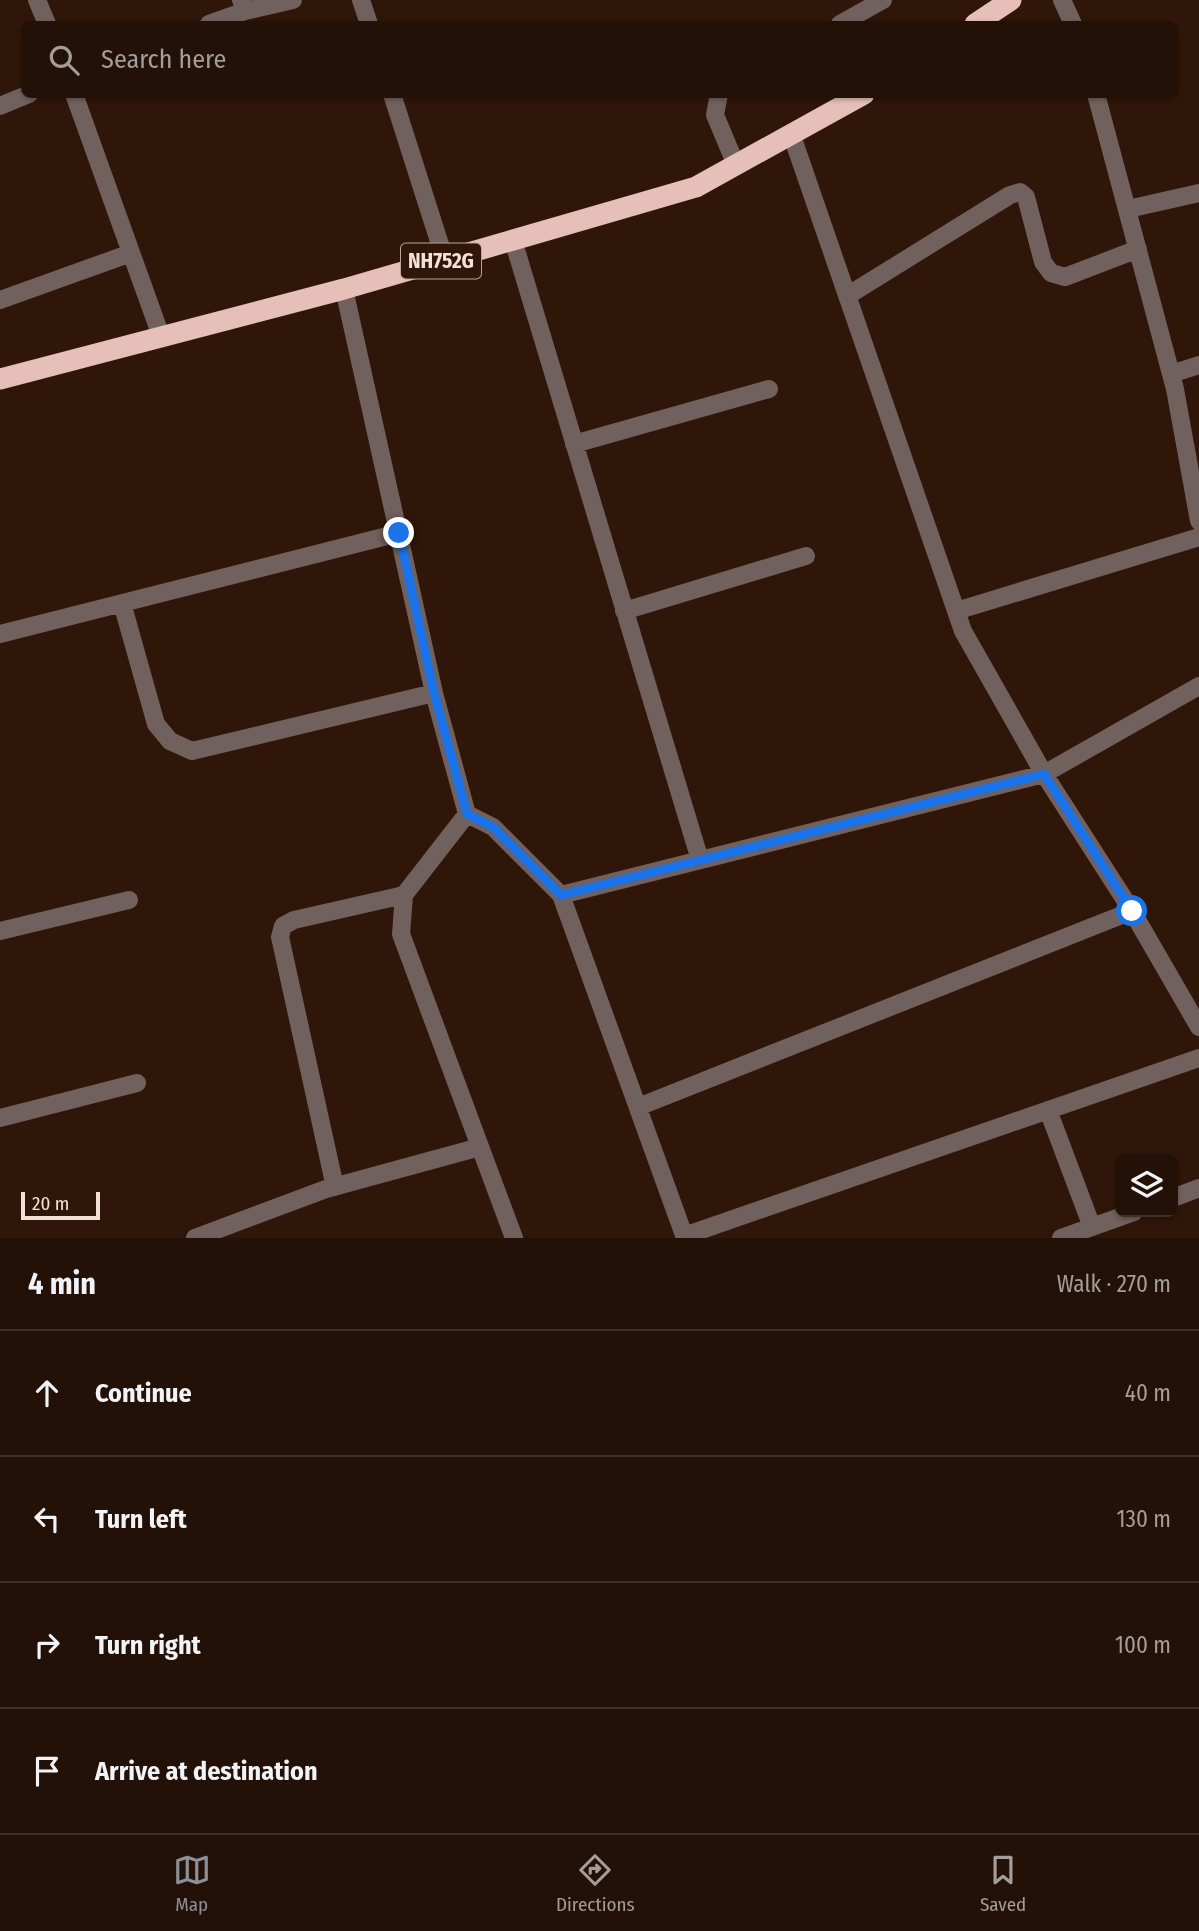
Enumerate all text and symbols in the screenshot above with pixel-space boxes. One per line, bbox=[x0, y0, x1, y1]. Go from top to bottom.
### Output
search box bbox=[21, 21, 1178, 98]
icon: search bbox=[45, 41, 83, 79]
text: Search here bbox=[101, 44, 226, 75]
road number: NH752G bbox=[401, 244, 481, 278]
route end bbox=[383, 517, 414, 548]
route start bbox=[1116, 895, 1147, 926]
map controls bbox=[1115, 1154, 1178, 1217]
button: layers bbox=[1115, 1154, 1178, 1217]
scale bar bbox=[21, 1189, 100, 1221]
text: 20 m bbox=[32, 1192, 69, 1215]
text: 4 min bbox=[28, 1266, 96, 1302]
text: Walk · 270 m bbox=[1057, 1270, 1171, 1298]
icon: ahead bbox=[28, 1374, 66, 1412]
text: Continue bbox=[95, 1378, 192, 1409]
text: 40 m bbox=[1125, 1379, 1171, 1407]
icon: left bbox=[28, 1500, 66, 1538]
text: Turn left bbox=[95, 1504, 187, 1535]
text: 130 m bbox=[1117, 1505, 1171, 1533]
icon: right bbox=[28, 1626, 66, 1664]
text: Turn right bbox=[95, 1630, 201, 1661]
text: 100 m bbox=[1115, 1631, 1171, 1659]
icon: arrive bbox=[28, 1752, 66, 1790]
text: Arrive at destination bbox=[95, 1756, 318, 1787]
tab: Map bbox=[173, 1851, 211, 1916]
tab: Directions bbox=[556, 1851, 635, 1916]
tab: Saved bbox=[980, 1851, 1026, 1916]

